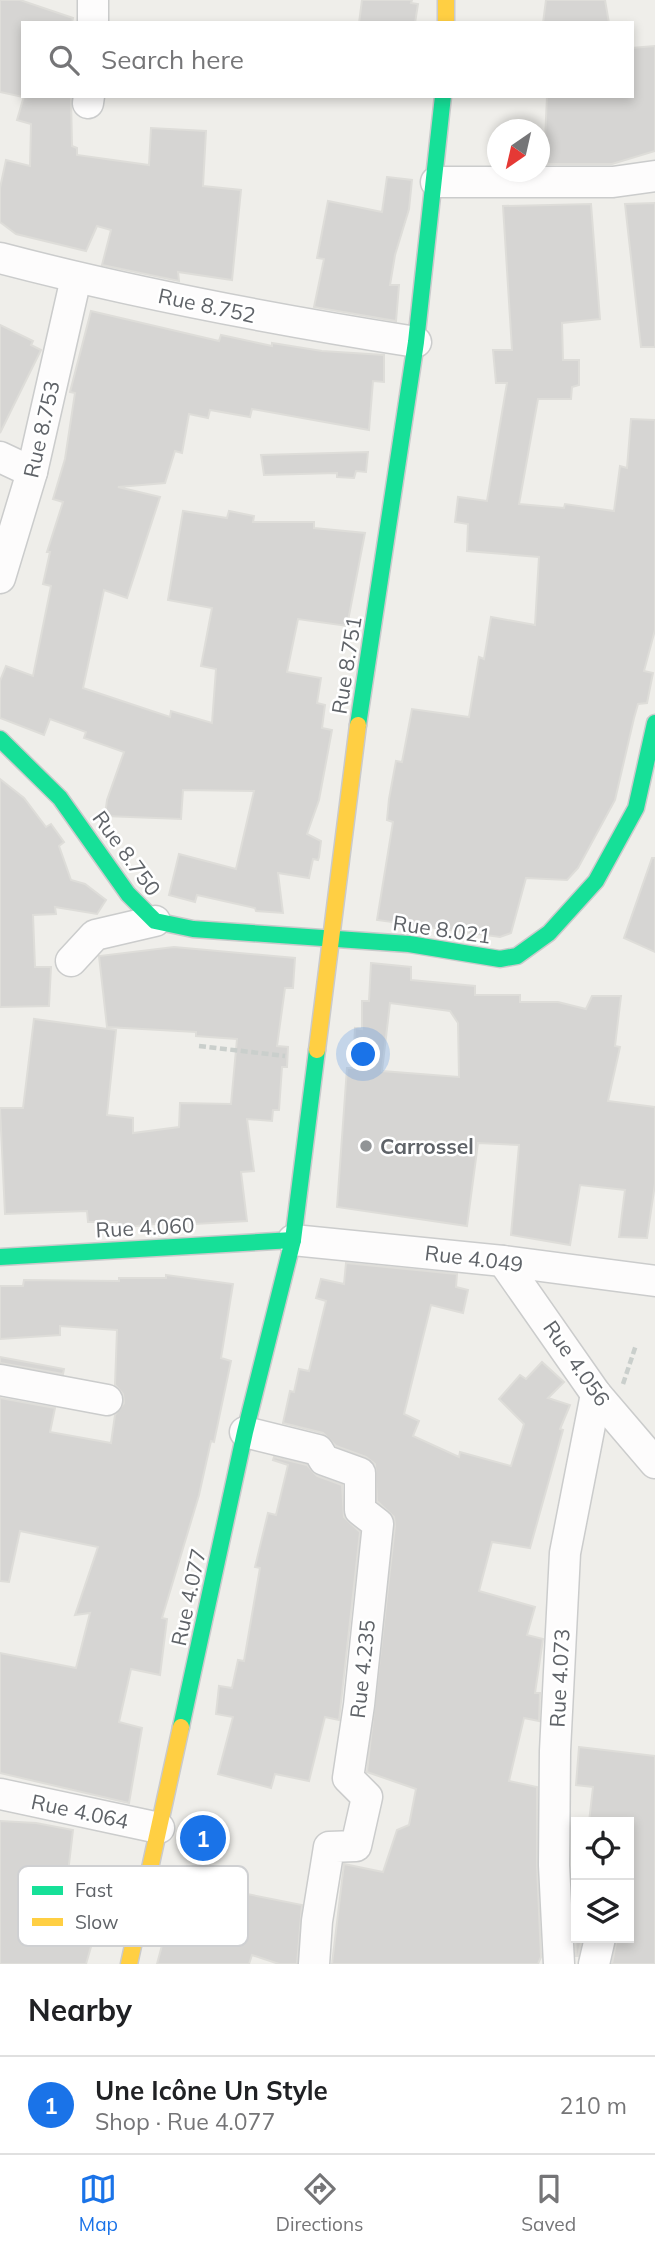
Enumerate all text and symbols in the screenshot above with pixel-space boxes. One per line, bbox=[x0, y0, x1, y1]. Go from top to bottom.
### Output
search box bbox=[21, 21, 634, 98]
icon: search bbox=[45, 41, 83, 79]
text: Search here bbox=[101, 43, 244, 76]
north arrow bbox=[487, 119, 550, 182]
street label: Rue 8.752 bbox=[156, 282, 258, 328]
street label: Rue 8.753 bbox=[17, 378, 65, 480]
street label: Rue 8.751 bbox=[325, 614, 367, 716]
street label: Rue 8.750 bbox=[87, 805, 167, 901]
street label: Rue 8.021 bbox=[391, 909, 493, 949]
your location bbox=[346, 1037, 380, 1071]
place label: Carrossel bbox=[380, 1133, 474, 1159]
marker: Carrossel bbox=[358, 1138, 374, 1154]
street label: Rue 4.060 bbox=[95, 1211, 195, 1243]
street label: Rue 4.049 bbox=[423, 1239, 525, 1277]
street label: Rue 4.056 bbox=[538, 1315, 616, 1411]
street label: Rue 4.077 bbox=[165, 1546, 211, 1648]
street label: Rue 4.235 bbox=[344, 1619, 380, 1719]
street label: Rue 4.073 bbox=[543, 1628, 575, 1728]
street label: Rue 4.064 bbox=[29, 1788, 131, 1834]
pin: 1 bbox=[180, 1812, 226, 1864]
map controls bbox=[571, 1817, 634, 1943]
button: locate bbox=[571, 1817, 634, 1880]
legend bbox=[18, 1866, 248, 1946]
text: Fast bbox=[75, 1878, 113, 1902]
button: layers bbox=[571, 1880, 634, 1943]
text: Slow bbox=[75, 1910, 119, 1934]
text: Nearby bbox=[28, 1991, 132, 2029]
text: Une Icône Un Style bbox=[95, 2074, 328, 2107]
text: 1 bbox=[44, 2091, 58, 2120]
text: 210 m bbox=[559, 2091, 627, 2120]
text: Shop · Rue 4.077 bbox=[95, 2107, 275, 2136]
tab: Map bbox=[79, 2170, 118, 2236]
tab: Directions bbox=[276, 2170, 364, 2236]
tab: Saved bbox=[521, 2170, 576, 2236]

